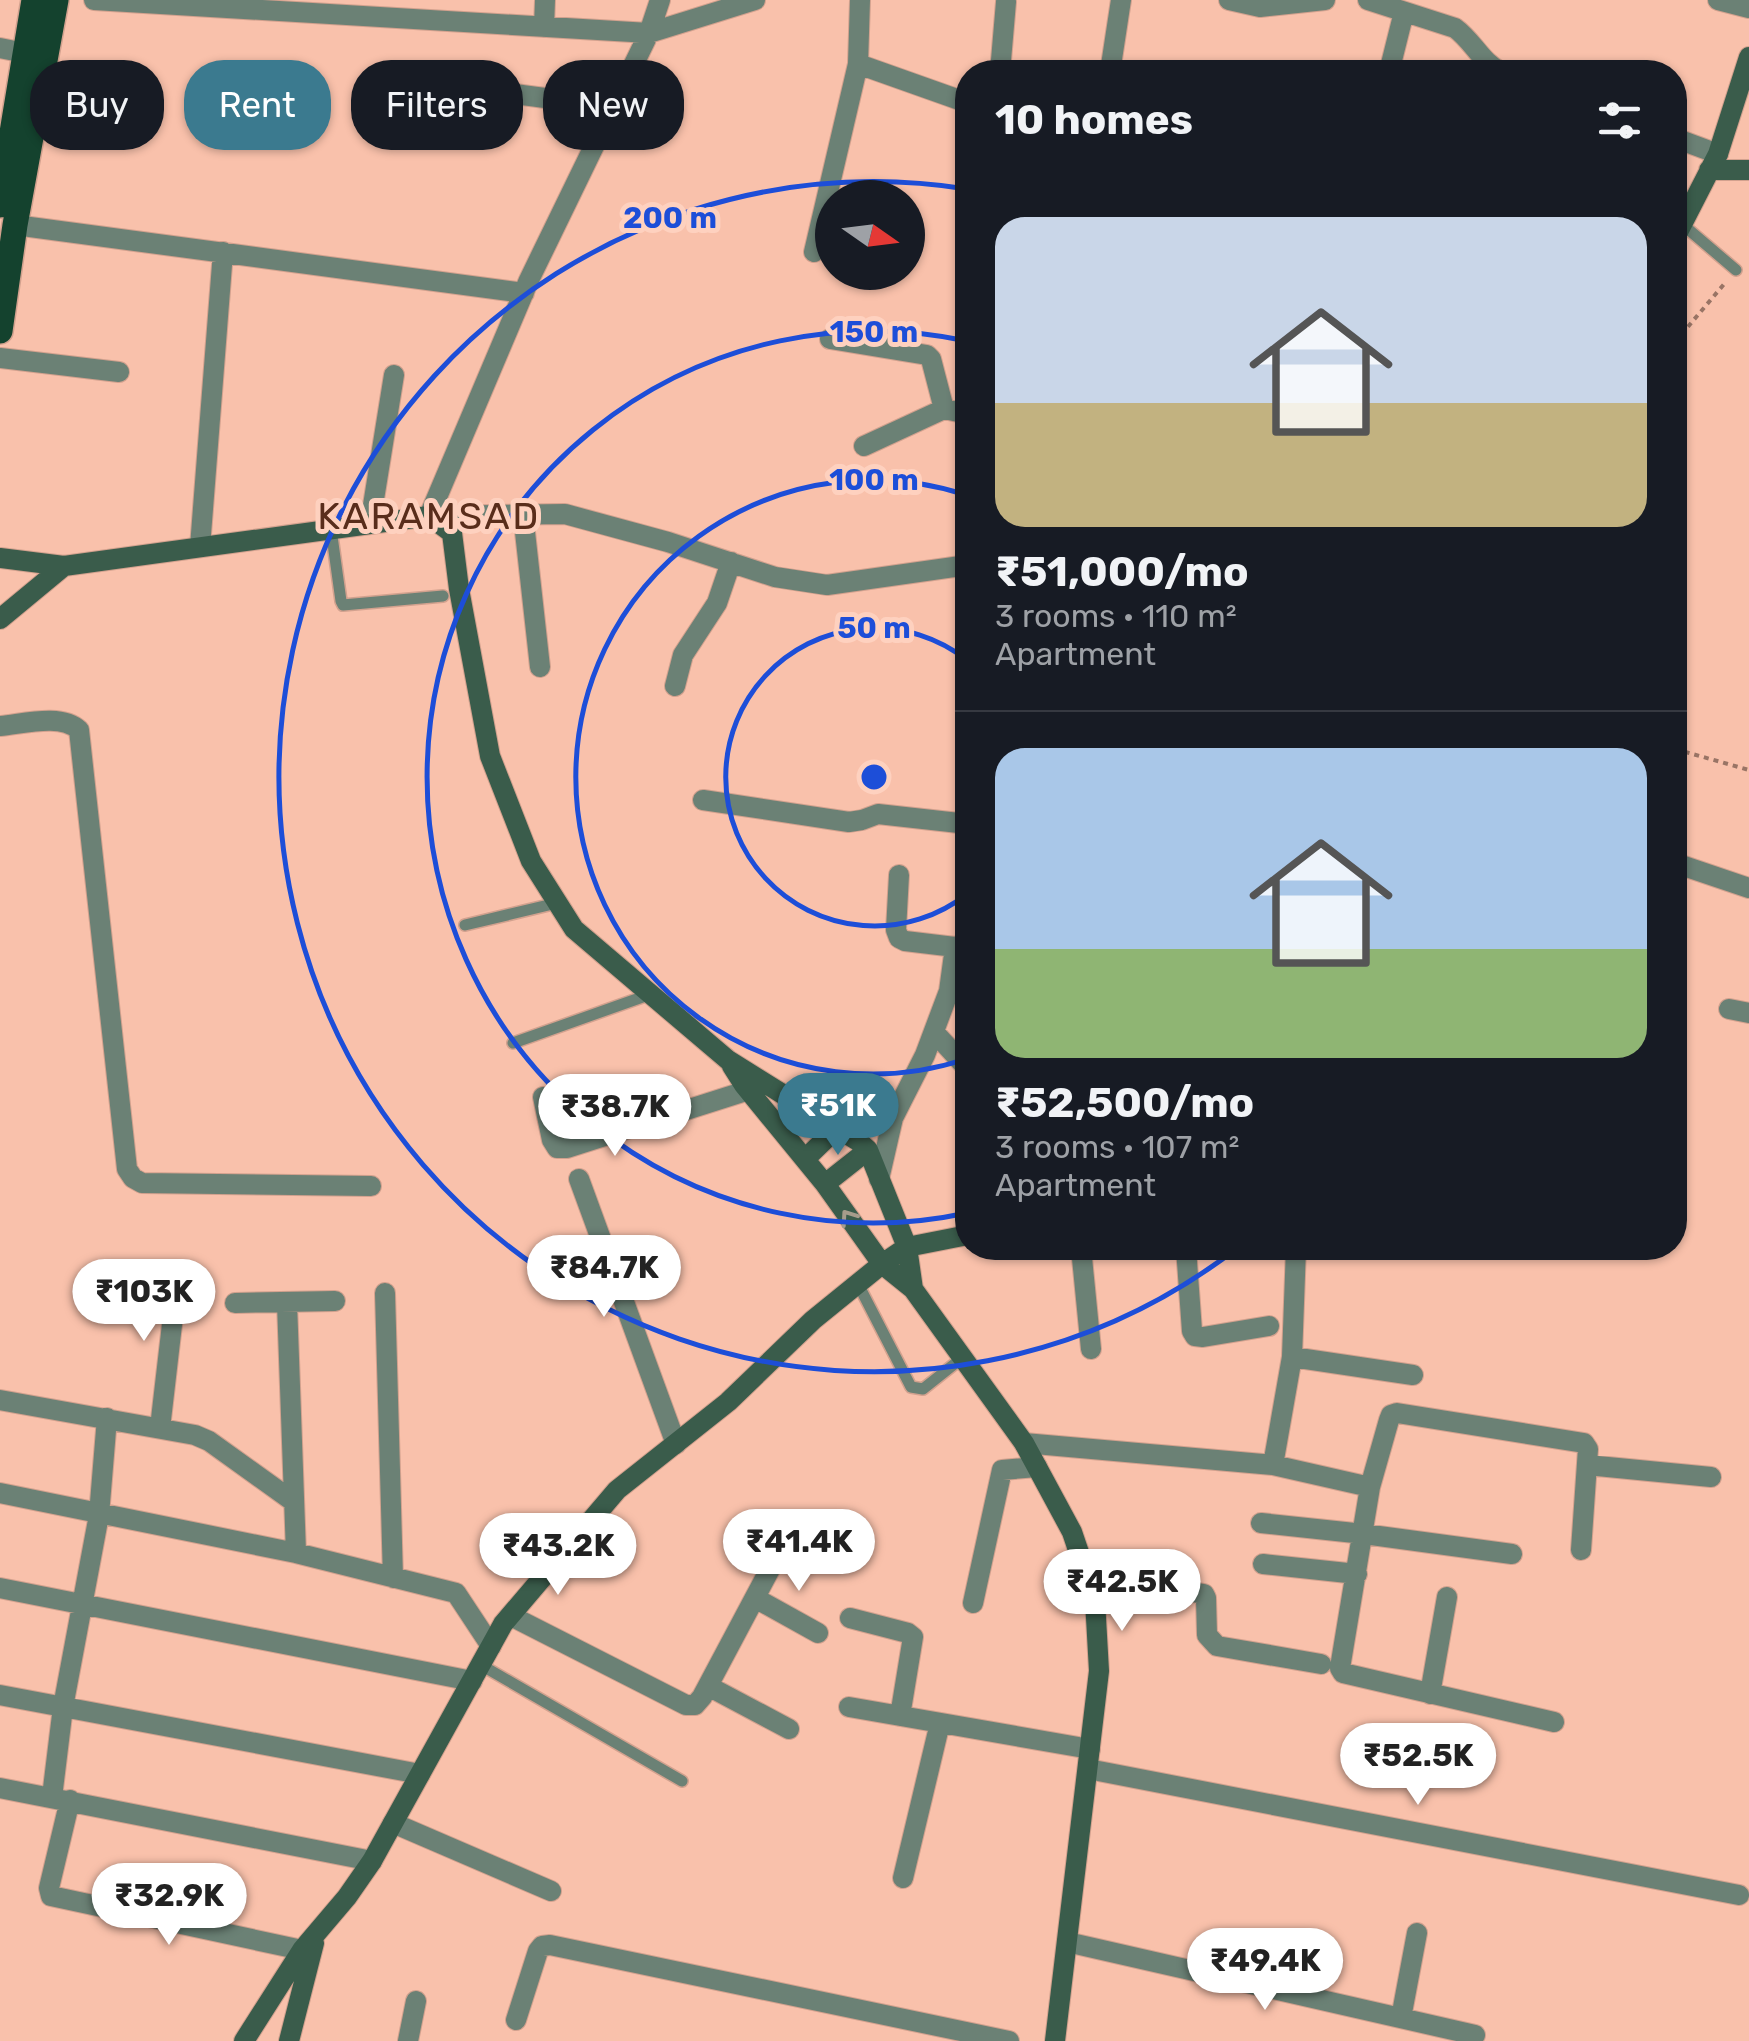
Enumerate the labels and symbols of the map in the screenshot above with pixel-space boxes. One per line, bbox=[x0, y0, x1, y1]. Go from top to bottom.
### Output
north arrow bbox=[815, 180, 925, 290]
text: 200 m bbox=[623, 200, 717, 236]
text: 150 m bbox=[830, 314, 918, 350]
text: 100 m bbox=[829, 462, 919, 498]
district label: KARAMSAD bbox=[317, 493, 541, 539]
text: 50 m bbox=[837, 610, 911, 646]
centre of rings bbox=[856, 759, 892, 795]
pin: ₹51K bbox=[779, 1073, 897, 1158]
pin: ₹38.7K bbox=[534, 1074, 696, 1159]
one-way arrow bbox=[842, 1209, 861, 1228]
pin: ₹84.7K bbox=[523, 1235, 685, 1320]
pin: ₹103K bbox=[74, 1259, 214, 1344]
pin: ₹41.4K bbox=[718, 1509, 880, 1594]
pin: ₹43.2K bbox=[477, 1513, 639, 1598]
pin: ₹42.5K bbox=[1041, 1549, 1203, 1634]
pin: ₹52.5K bbox=[1337, 1723, 1499, 1808]
pin: ₹32.9K bbox=[88, 1863, 250, 1948]
pin: ₹49.4K bbox=[1184, 1928, 1346, 2013]

